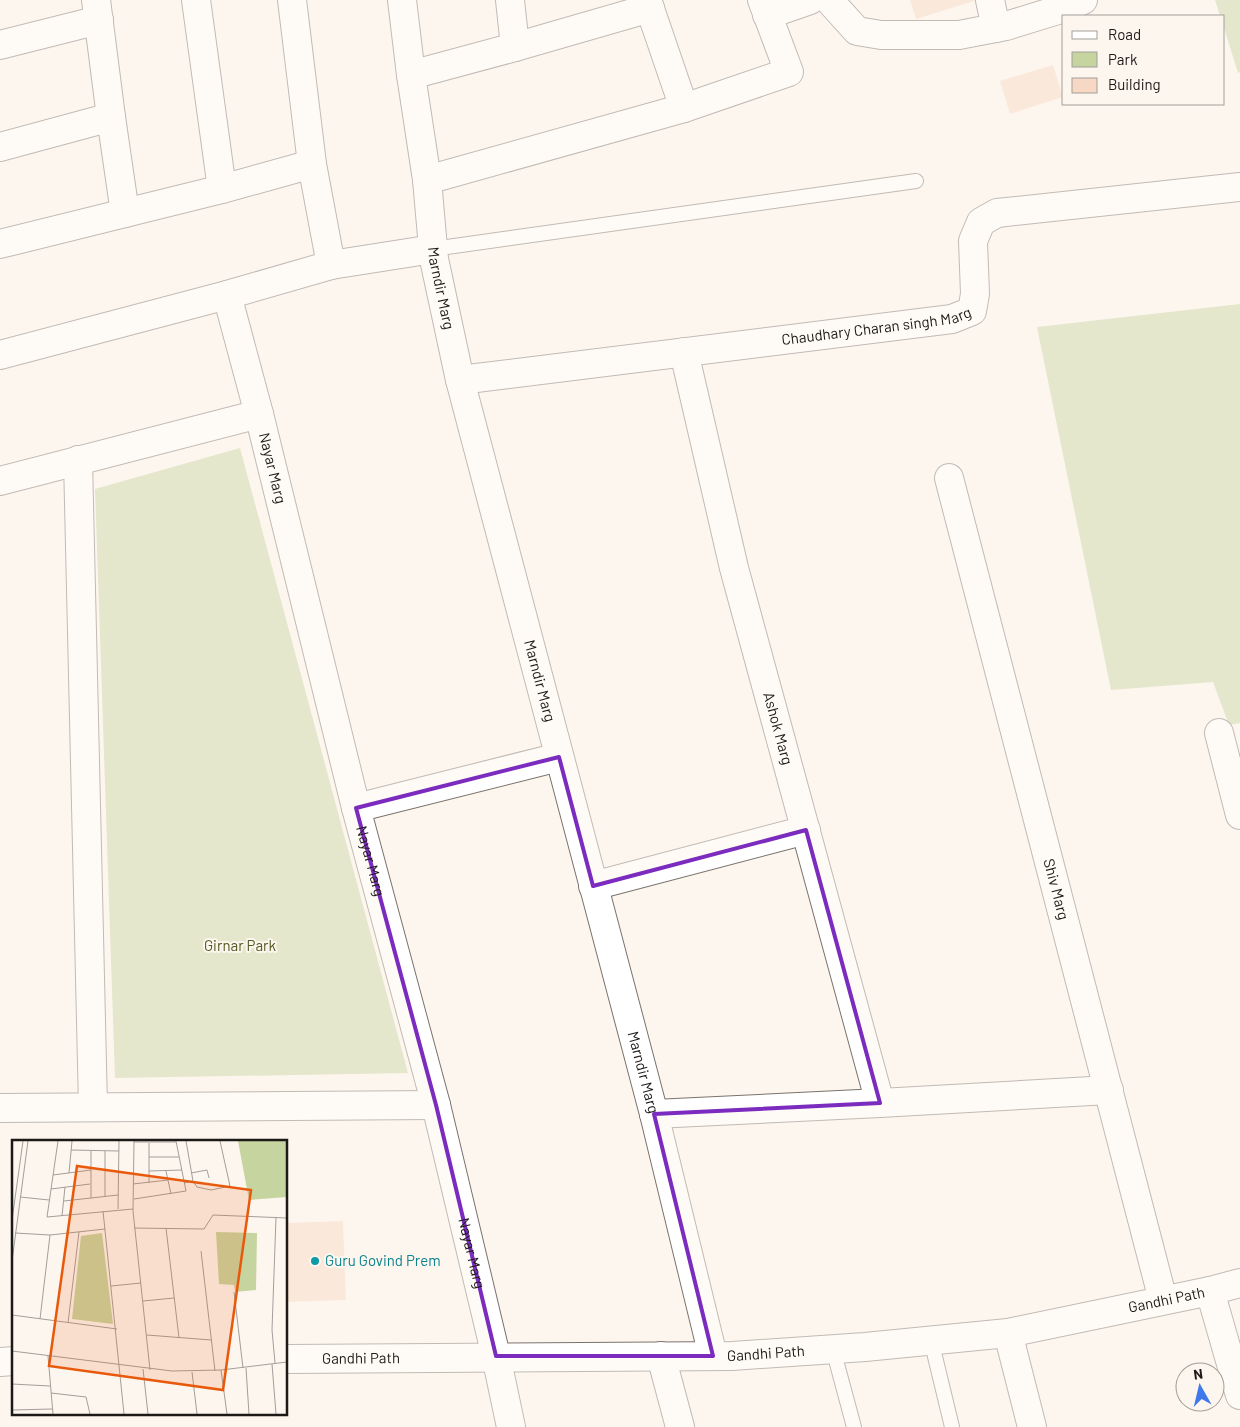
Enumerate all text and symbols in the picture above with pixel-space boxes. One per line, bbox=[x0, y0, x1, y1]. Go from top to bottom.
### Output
legend bbox=[1062, 15, 1225, 105]
text: Road bbox=[1108, 25, 1141, 43]
text: Park bbox=[1108, 50, 1138, 68]
text: Building bbox=[1108, 75, 1161, 93]
street label: Marndir Marg bbox=[425, 246, 459, 331]
street label: Chaudhary Charan singh Marg bbox=[780, 302, 974, 348]
street label: Nayar Marg bbox=[256, 431, 291, 505]
street label: Marndir Marg bbox=[521, 638, 560, 724]
street label: Ashok Marg bbox=[760, 690, 797, 767]
street label: Nayar Marg bbox=[353, 824, 389, 898]
street label: Shiv Marg bbox=[1040, 856, 1074, 922]
park label: Girnar Park bbox=[204, 936, 277, 954]
street label: Marndir Marg bbox=[625, 1029, 663, 1115]
inset map bbox=[12, 1140, 288, 1414]
street label: Nayar Marg bbox=[455, 1216, 490, 1290]
place label: Guru Govind Prem bbox=[325, 1251, 441, 1269]
marker: Guru Govind Prem bbox=[309, 1255, 321, 1267]
street label: Gandhi Path bbox=[1126, 1282, 1206, 1316]
street label: Gandhi Path bbox=[727, 1341, 805, 1364]
street label: Gandhi Path bbox=[322, 1348, 400, 1367]
north arrow bbox=[1175, 1362, 1225, 1412]
text: N bbox=[1192, 1365, 1204, 1383]

